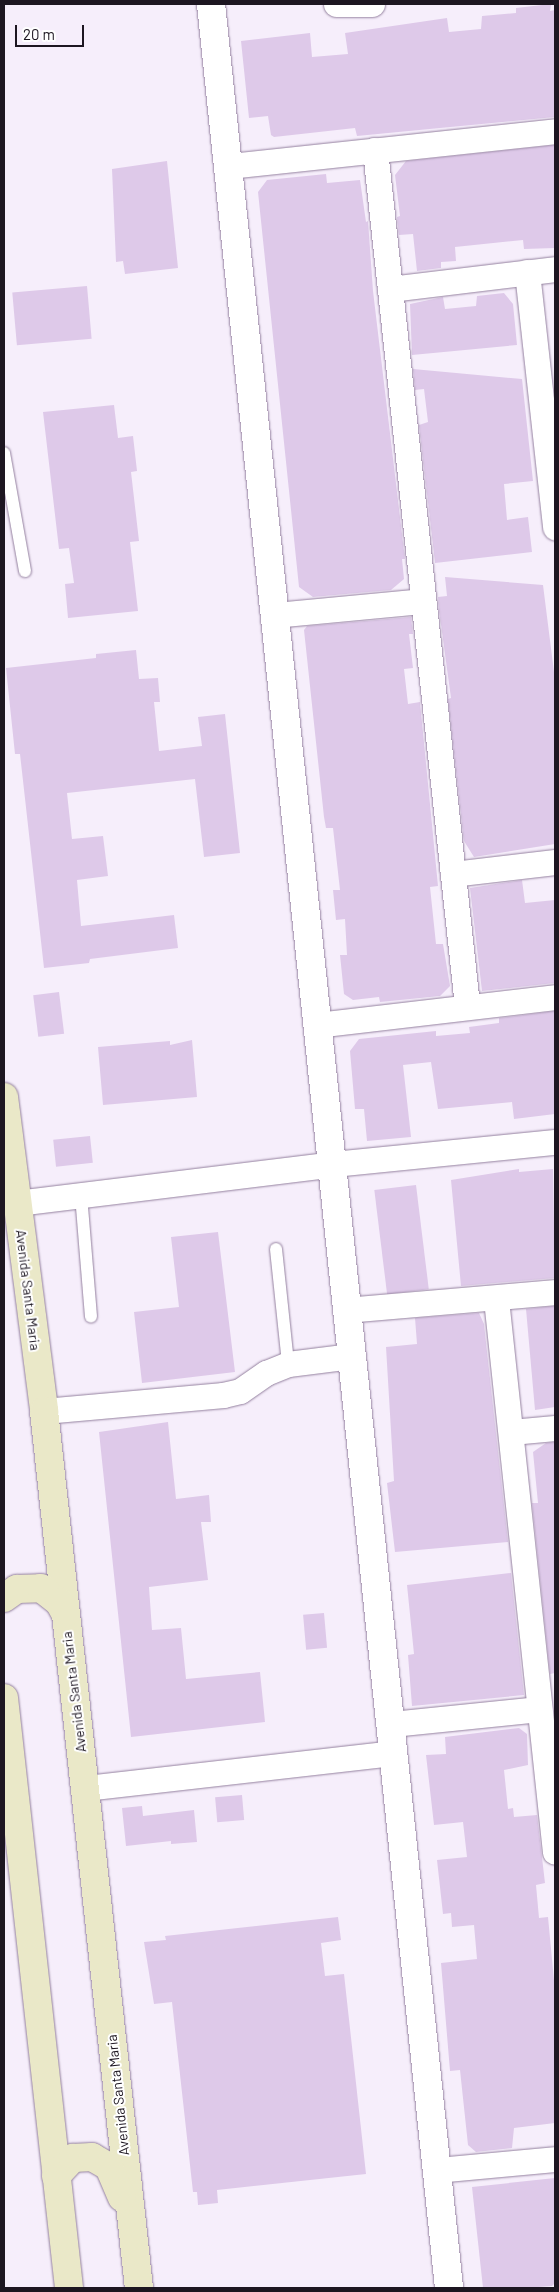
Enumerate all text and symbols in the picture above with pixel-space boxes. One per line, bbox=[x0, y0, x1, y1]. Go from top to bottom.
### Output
scale bar bbox=[18, 15, 86, 47]
text: 20 m bbox=[23, 25, 55, 43]
street label: Avenida Santa Maria bbox=[12, 1229, 44, 1351]
street label: Avenida Santa Maria bbox=[58, 1631, 90, 1753]
street label: Avenida Santa Maria bbox=[103, 2034, 133, 2156]

